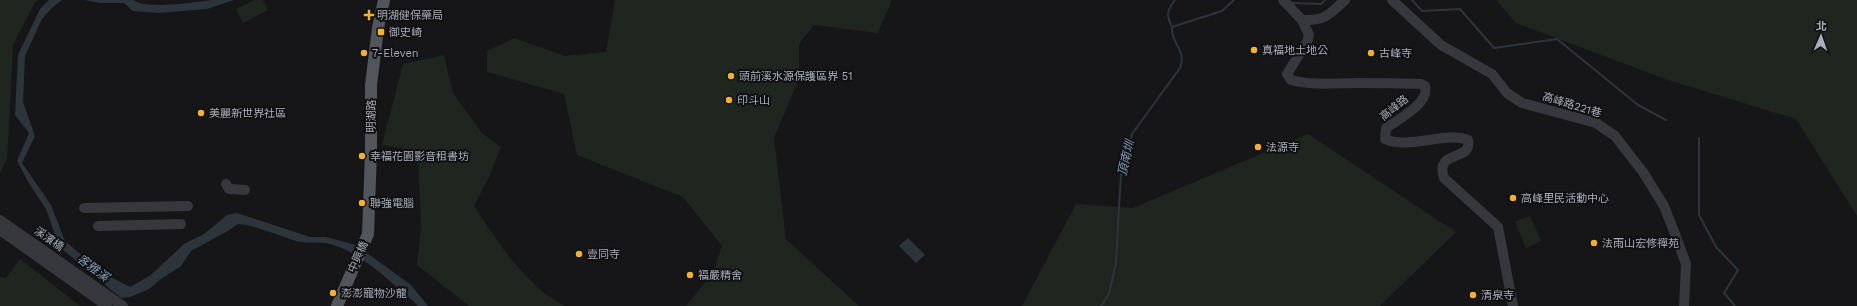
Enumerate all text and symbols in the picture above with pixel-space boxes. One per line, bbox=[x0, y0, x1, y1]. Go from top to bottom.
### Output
place label: 明湖健保藥局 bbox=[377, 9, 443, 22]
marker: 明湖健保藥局 bbox=[364, 10, 374, 20]
north arrow bbox=[1801, 16, 1841, 56]
text: 北 bbox=[1816, 20, 1827, 33]
place label: 御史崎 bbox=[388, 26, 422, 39]
marker: 御史崎 bbox=[376, 27, 386, 37]
place label: 真福地土地公 bbox=[1262, 44, 1328, 57]
marker: 真福地土地公 bbox=[1249, 45, 1259, 55]
place label: 7-Eleven bbox=[372, 47, 419, 60]
place label: 古峰寺 bbox=[1379, 47, 1412, 60]
marker: 7-Eleven bbox=[359, 48, 369, 58]
marker: 古峰寺 bbox=[1366, 48, 1376, 58]
place label: 頭前溪水源保護區界 51 bbox=[739, 70, 852, 83]
marker: 頭前溪水源保護區界 51 bbox=[726, 71, 736, 81]
street label: 高峰路221巷 bbox=[1541, 90, 1603, 120]
street label: 高峰路 bbox=[1377, 93, 1411, 123]
place label: 印斗山 bbox=[737, 94, 770, 107]
marker: 印斗山 bbox=[724, 95, 734, 105]
street label: 明湖路 bbox=[365, 100, 378, 133]
place label: 美麗新世界社區 bbox=[209, 107, 286, 120]
marker: 美麗新世界社區 bbox=[196, 108, 206, 118]
water label: 頂南圳 bbox=[1115, 137, 1137, 177]
place label: 法源寺 bbox=[1266, 141, 1299, 154]
marker: 法源寺 bbox=[1253, 142, 1263, 152]
place label: 幸福花園影音租書坊 bbox=[370, 150, 469, 163]
marker: 幸福花園影音租書坊 bbox=[357, 151, 367, 161]
place label: 高峰里民活動中心 bbox=[1521, 192, 1609, 205]
marker: 高峰里民活動中心 bbox=[1508, 193, 1518, 203]
place label: 聯強電腦 bbox=[370, 197, 414, 210]
marker: 聯強電腦 bbox=[357, 198, 367, 208]
street label: 溪濱橋 bbox=[32, 224, 66, 254]
place label: 法雨山宏修禪苑 bbox=[1602, 237, 1679, 250]
marker: 法雨山宏修禪苑 bbox=[1589, 238, 1599, 248]
street label: 中興橋 bbox=[345, 239, 371, 275]
place label: 壹同寺 bbox=[587, 248, 620, 261]
marker: 壹同寺 bbox=[574, 249, 584, 259]
water label: 客雅溪 bbox=[74, 252, 113, 286]
place label: 福嚴精舍 bbox=[698, 269, 742, 282]
marker: 福嚴精舍 bbox=[685, 270, 695, 280]
place label: 澎澎寵物沙龍 bbox=[341, 287, 407, 300]
marker: 澎澎寵物沙龍 bbox=[328, 288, 338, 298]
place label: 清泉寺 bbox=[1481, 289, 1514, 302]
marker: 清泉寺 bbox=[1468, 290, 1478, 300]

